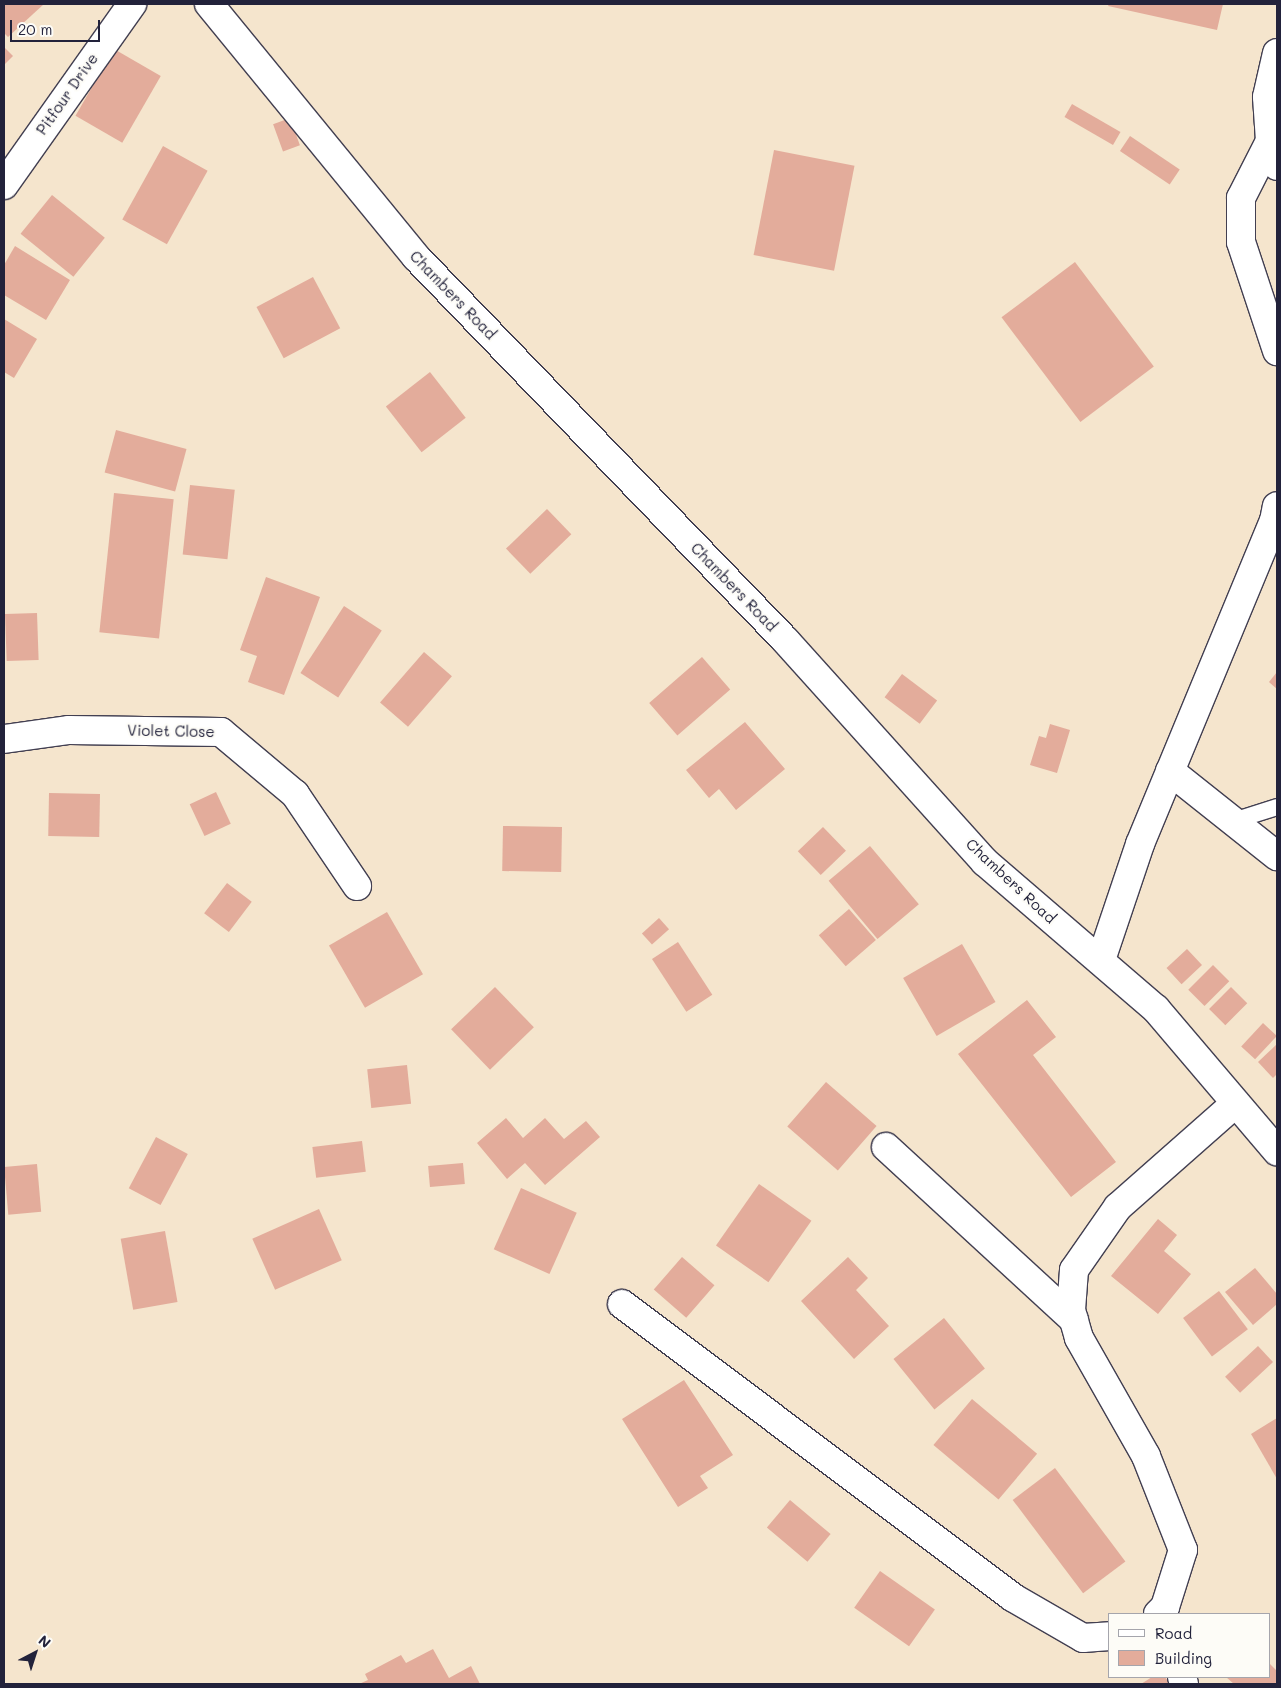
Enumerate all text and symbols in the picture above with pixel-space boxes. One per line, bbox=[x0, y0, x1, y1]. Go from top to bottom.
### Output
scale bar bbox=[12, 10, 102, 42]
text: 20 m bbox=[18, 19, 52, 39]
street label: Pitfour Drive bbox=[32, 50, 102, 138]
street label: Chambers Road bbox=[406, 247, 500, 343]
street label: Chambers Road bbox=[687, 539, 781, 635]
street label: Violet Close bbox=[127, 721, 215, 741]
street label: Chambers Road bbox=[962, 835, 1060, 927]
legend bbox=[1108, 1613, 1271, 1678]
text: Road bbox=[1155, 1623, 1192, 1643]
north arrow bbox=[10, 1628, 60, 1678]
text: N bbox=[35, 1630, 55, 1652]
text: Building bbox=[1155, 1648, 1212, 1668]

